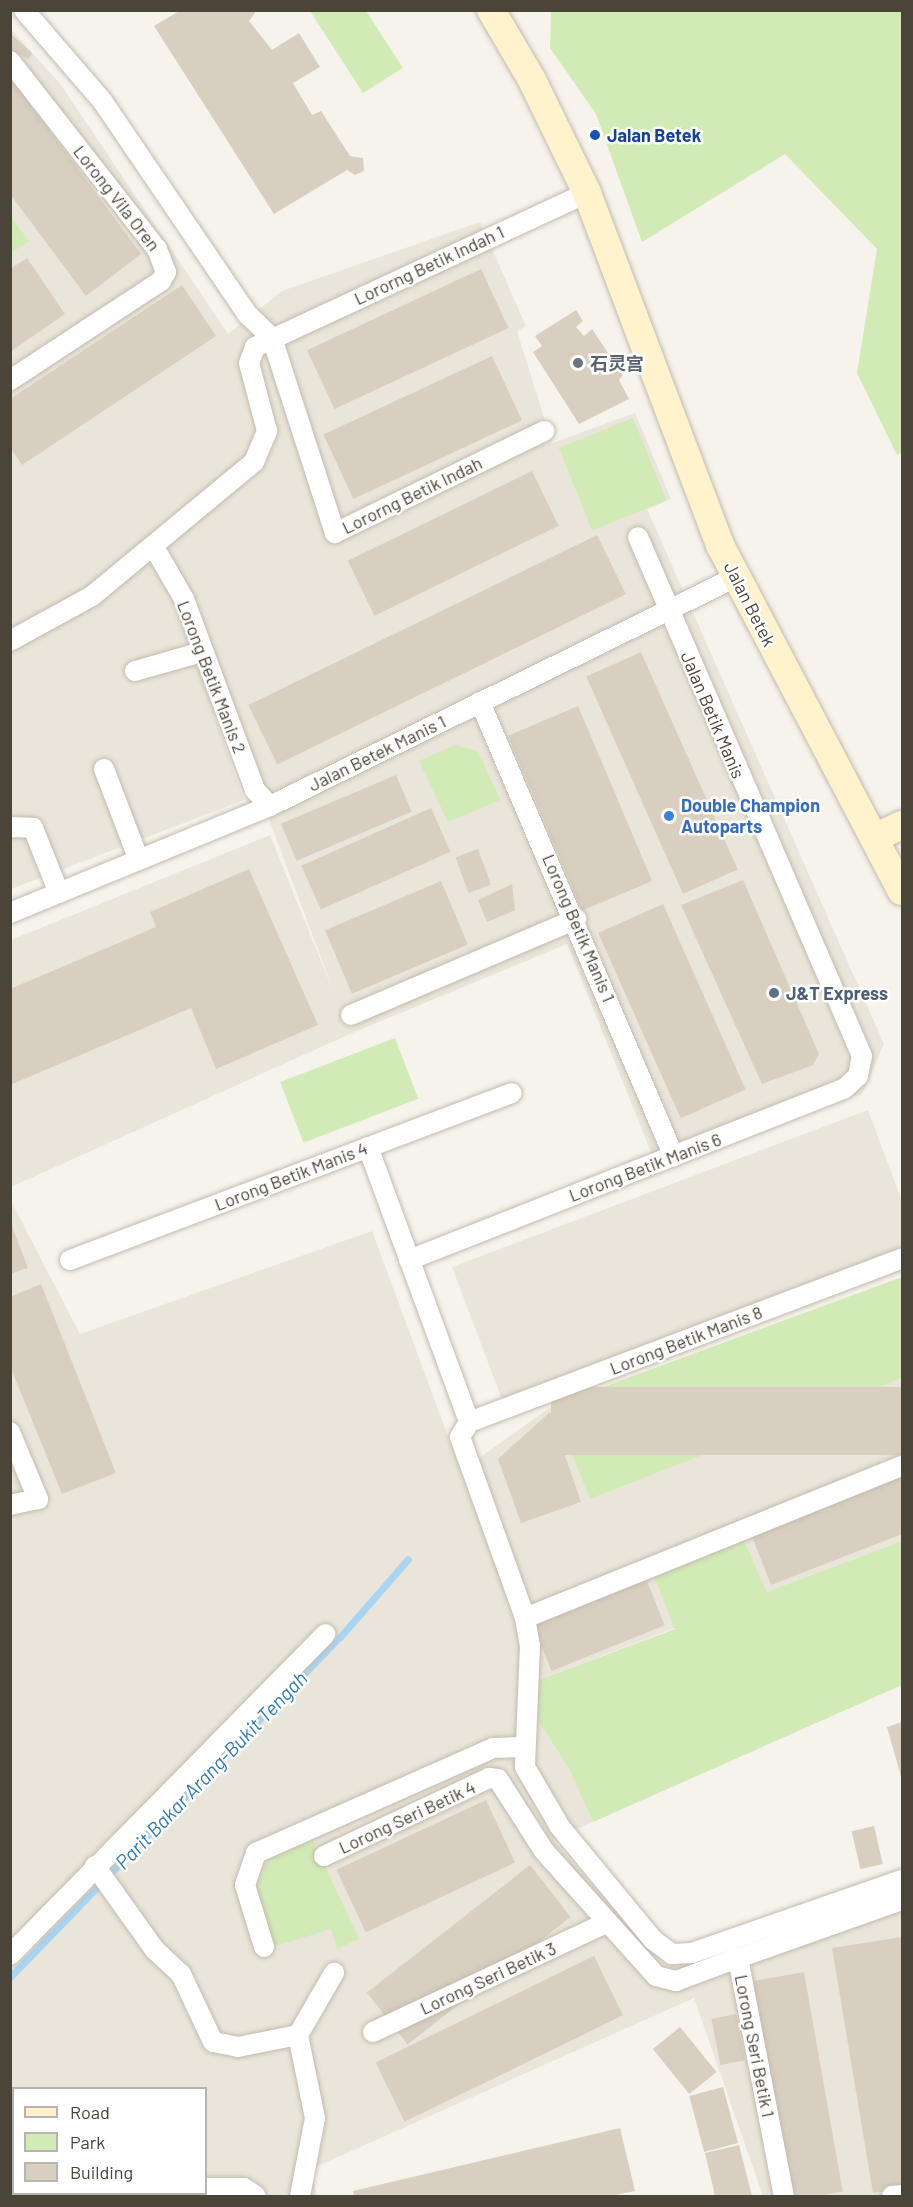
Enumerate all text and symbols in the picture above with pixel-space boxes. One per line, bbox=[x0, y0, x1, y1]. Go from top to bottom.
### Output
place label: Jalan Betek bbox=[607, 124, 701, 146]
marker: Jalan Betek bbox=[588, 128, 602, 142]
street label: Lorong Vila Oren bbox=[69, 141, 165, 255]
street label: Lororng Betik Indah 1 bbox=[350, 221, 508, 309]
place label: 石灵宫 bbox=[590, 352, 644, 374]
marker: 石灵宫 bbox=[571, 356, 585, 370]
street label: Lororng Betik Indah bbox=[338, 452, 486, 538]
street label: Jalan Betek bbox=[720, 558, 780, 650]
street label: Lorong Betik Manis 2 bbox=[173, 598, 251, 756]
street label: Jalan Betik Manis bbox=[677, 648, 749, 782]
street label: Jalan Betek Manis 1 bbox=[305, 710, 449, 796]
place label: Double Champion Autoparts bbox=[681, 795, 820, 838]
marker: Double Champion Autoparts bbox=[662, 809, 676, 823]
street label: Lorong Betik Manis 1 bbox=[538, 851, 620, 1005]
place label: J&T Express bbox=[786, 982, 888, 1004]
marker: J&T Express bbox=[767, 986, 781, 1000]
street label: Lorong Betik Manis 6 bbox=[566, 1128, 724, 1206]
street label: Lorong Betik Manis 4 bbox=[211, 1137, 371, 1215]
street label: Lorong Betik Manis 8 bbox=[607, 1301, 765, 1379]
water label: Parit Bakar Arang-Bukit Tengah bbox=[110, 1666, 312, 1874]
street label: Lorong Seri Betik 4 bbox=[335, 1776, 479, 1858]
street label: Lorong Seri Betik 3 bbox=[416, 1937, 560, 2019]
street label: Lorong Seri Betik 1 bbox=[731, 1973, 779, 2119]
legend bbox=[12, 2087, 207, 2195]
text: Road bbox=[70, 2101, 110, 2123]
text: Park bbox=[70, 2131, 105, 2153]
text: Building bbox=[70, 2161, 133, 2183]

